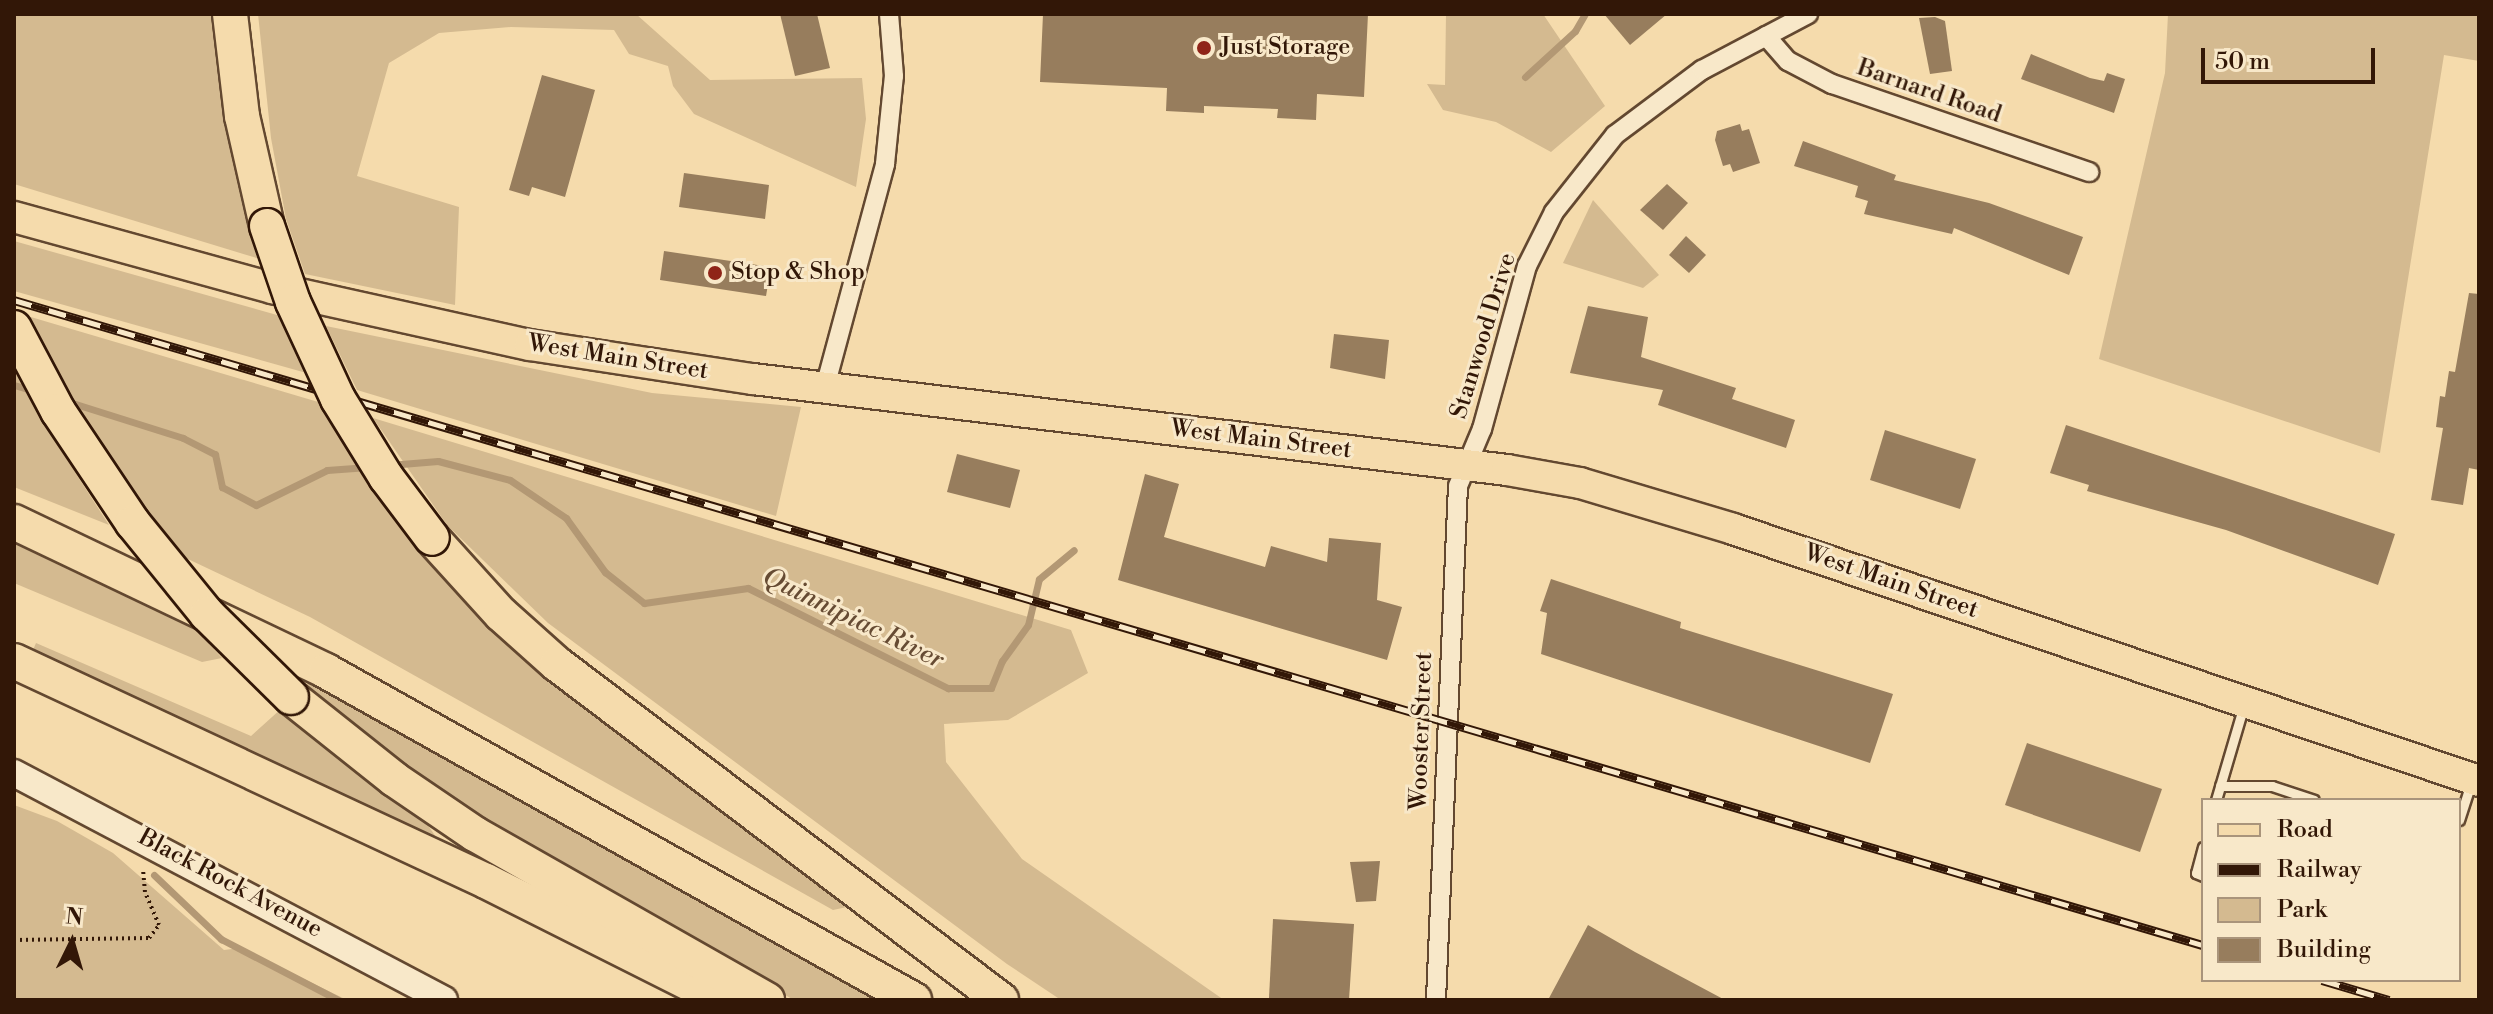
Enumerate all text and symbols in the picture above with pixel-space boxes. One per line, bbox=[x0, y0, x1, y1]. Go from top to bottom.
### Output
scale bar bbox=[2205, 32, 2379, 82]
place label: Just Storage bbox=[1220, 34, 1350, 62]
marker: Just Storage bbox=[1195, 39, 1213, 57]
text: 50 m bbox=[2215, 47, 2270, 77]
street label: Barnard Road bbox=[1853, 54, 2005, 130]
street label: Stanwood Drive bbox=[1445, 250, 1523, 422]
place label: Stop & Shop bbox=[731, 259, 865, 287]
marker: Stop & Shop bbox=[706, 264, 724, 282]
street label: West Main Street bbox=[526, 330, 710, 386]
street label: West Main Street bbox=[1169, 415, 1353, 465]
street label: West Main Street bbox=[1800, 539, 1982, 625]
water label: Quinnipiac River bbox=[757, 562, 949, 676]
street label: Wooster Street bbox=[1405, 651, 1439, 811]
legend bbox=[2201, 798, 2461, 982]
text: Road bbox=[2277, 815, 2333, 845]
street label: Black Rock Avenue bbox=[133, 823, 327, 945]
text: Railway bbox=[2277, 855, 2362, 885]
text: Park bbox=[2277, 895, 2327, 925]
north arrow bbox=[32, 902, 112, 982]
text: N bbox=[64, 903, 84, 932]
text: Building bbox=[2277, 935, 2371, 965]

